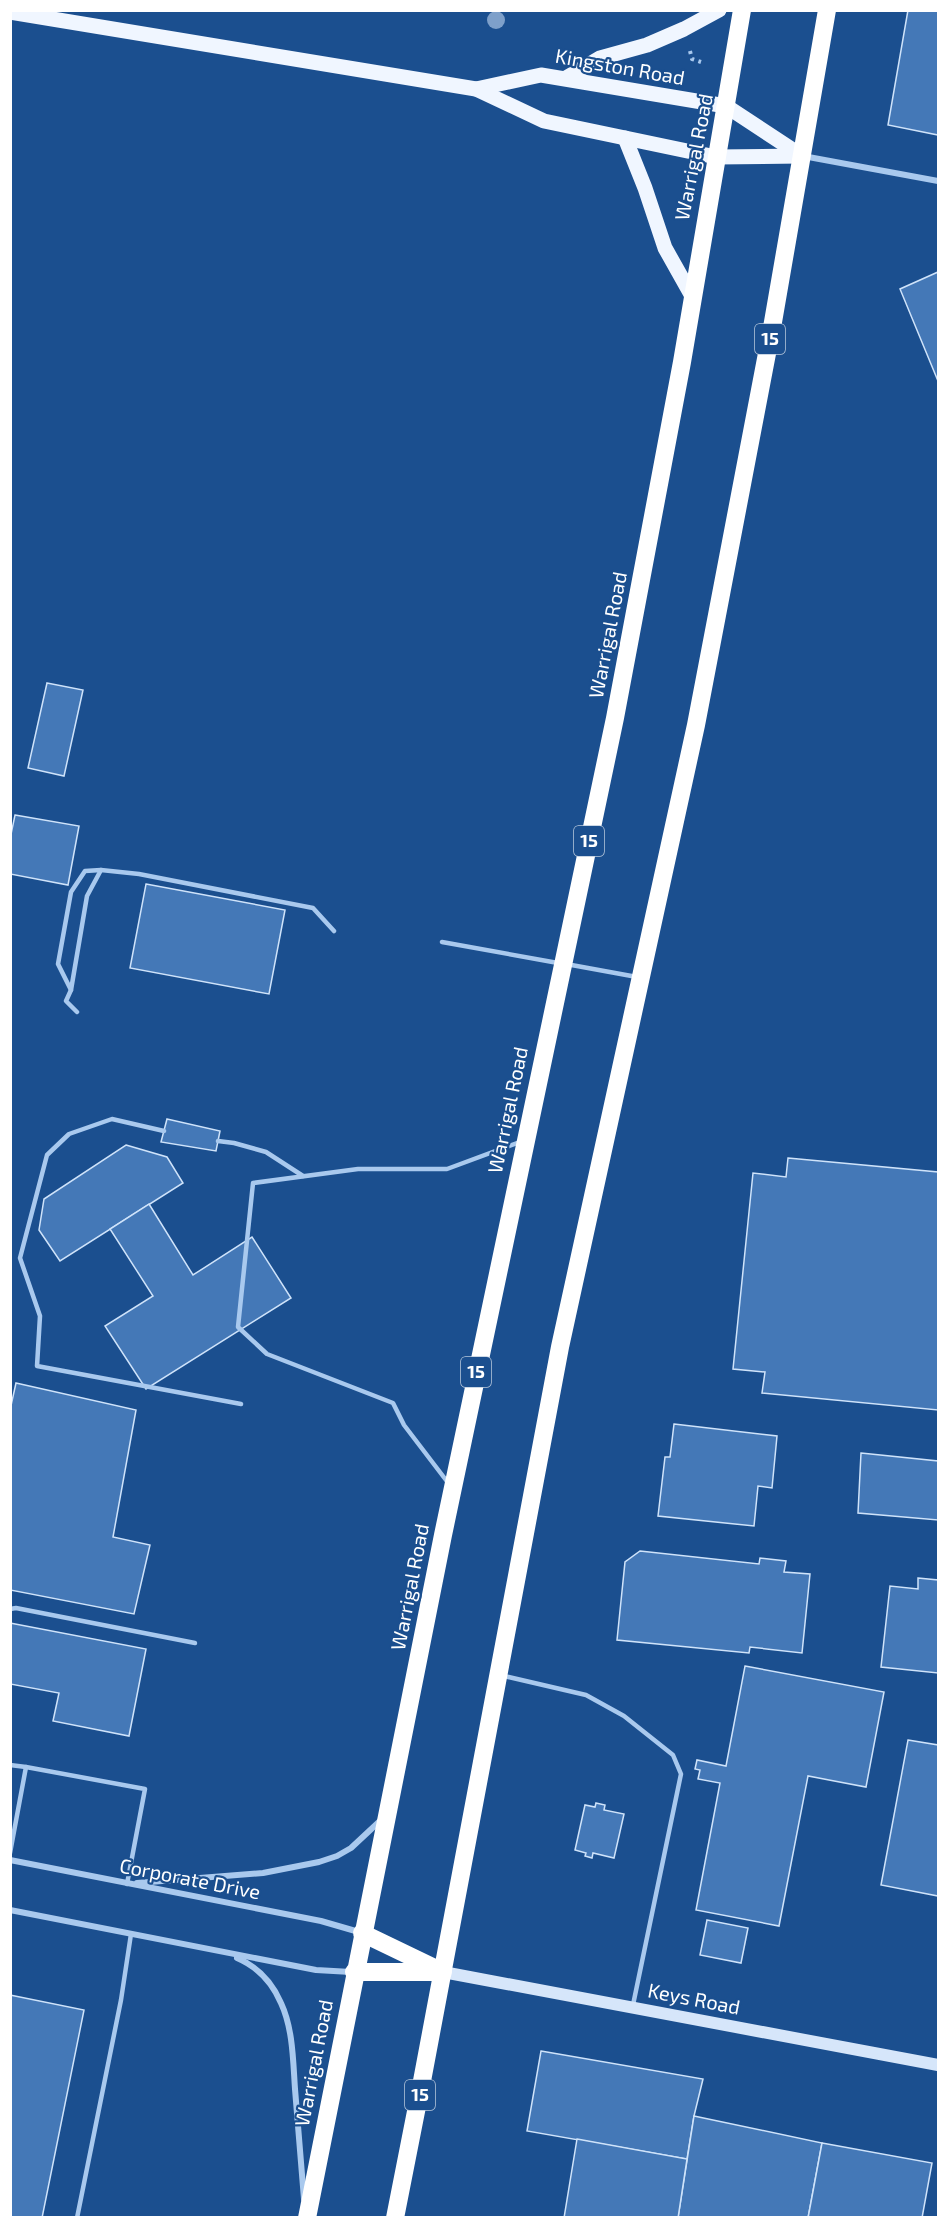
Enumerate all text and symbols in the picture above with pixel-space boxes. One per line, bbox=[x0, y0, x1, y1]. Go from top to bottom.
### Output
street label: Kingston Road bbox=[554, 43, 687, 89]
street label: Warrigal Road bbox=[669, 91, 717, 222]
road number: 15 bbox=[755, 324, 785, 354]
street label: Warrigal Road bbox=[583, 569, 631, 700]
road number: 15 bbox=[574, 826, 604, 856]
street label: Warrigal Road bbox=[482, 1044, 532, 1175]
road number: 15 bbox=[461, 1357, 491, 1387]
street label: Warrigal Road bbox=[385, 1521, 433, 1652]
street label: Corporate Drive bbox=[118, 1853, 263, 1903]
street label: Keys Road bbox=[646, 1977, 742, 2019]
street label: Warrigal Road bbox=[289, 1997, 337, 2128]
road number: 15 bbox=[405, 2080, 435, 2110]

